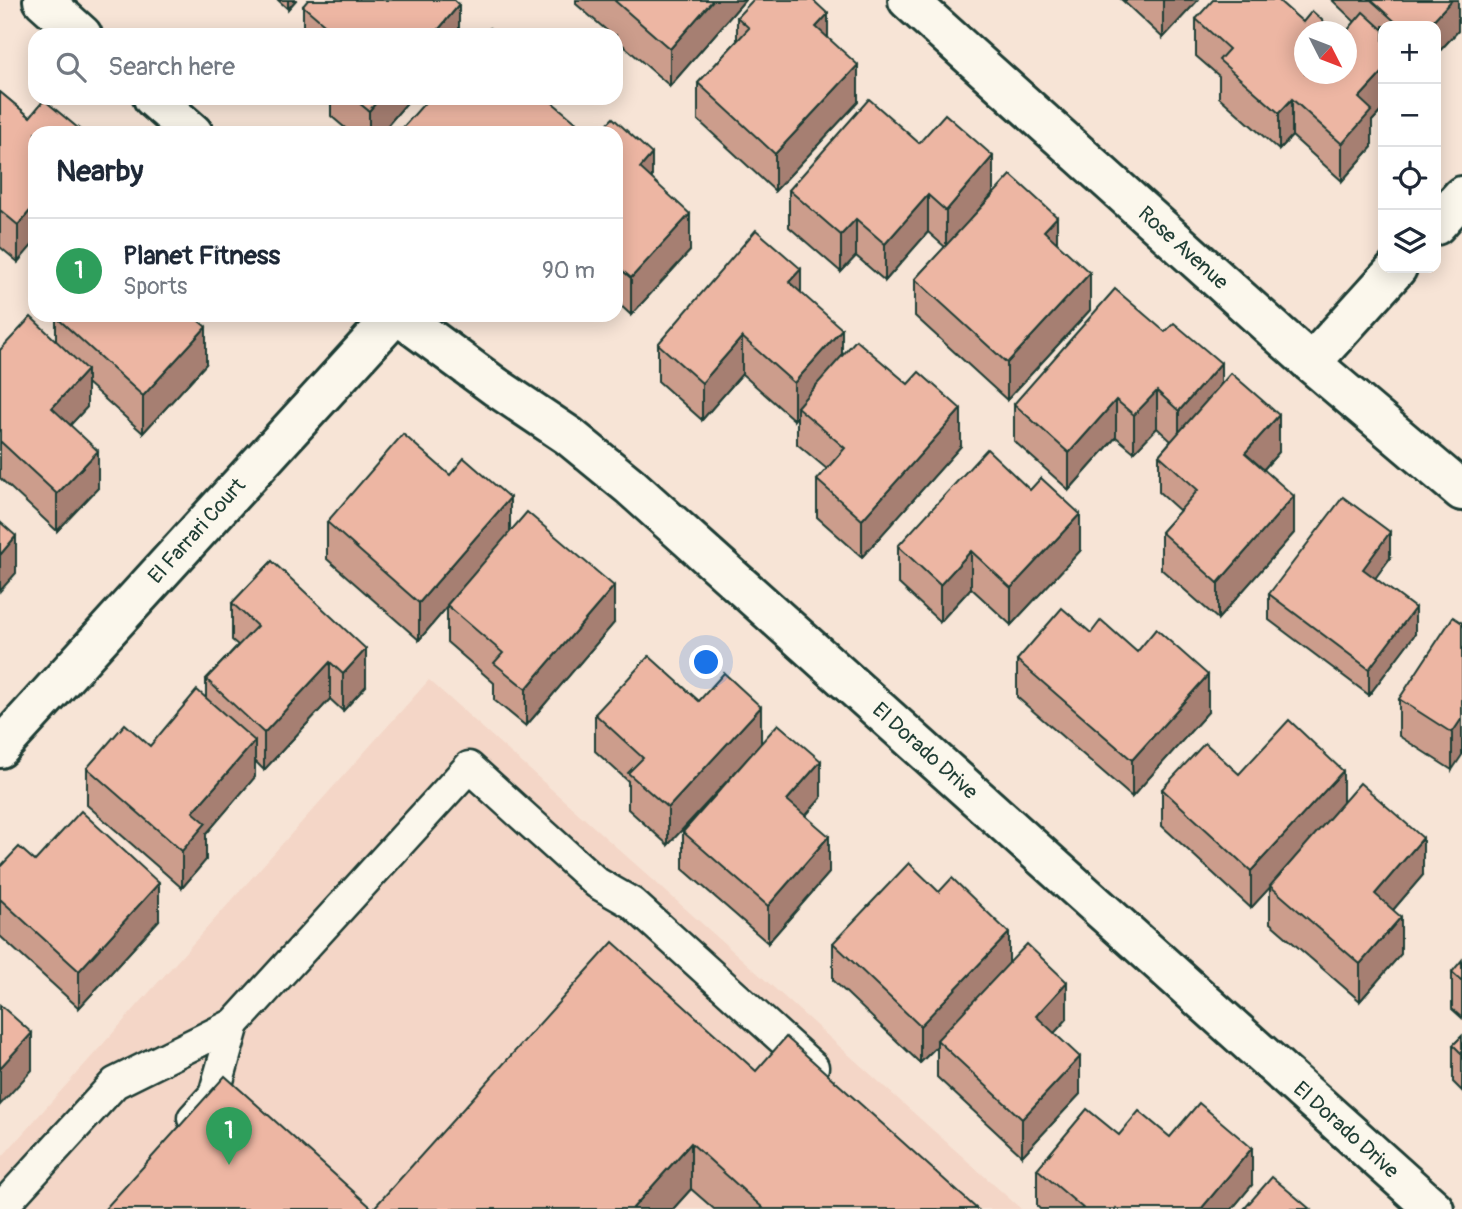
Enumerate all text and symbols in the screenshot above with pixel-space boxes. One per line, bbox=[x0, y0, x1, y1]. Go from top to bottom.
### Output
north arrow bbox=[1294, 21, 1357, 84]
map controls bbox=[1378, 21, 1441, 273]
button: + bbox=[1378, 21, 1441, 84]
search box bbox=[28, 28, 623, 105]
icon: search bbox=[52, 48, 90, 86]
text: Search here bbox=[108, 51, 235, 83]
button: − bbox=[1378, 84, 1441, 147]
button: locate bbox=[1378, 147, 1441, 210]
text: Nearby bbox=[56, 153, 143, 190]
street label: Rose Avenue bbox=[1132, 200, 1234, 296]
button: layers bbox=[1378, 210, 1441, 273]
text: Planet Fitness bbox=[123, 240, 280, 272]
text: 1 bbox=[75, 256, 84, 285]
text: 90 m bbox=[542, 256, 595, 285]
text: Sports bbox=[123, 272, 187, 301]
street label: El Farrari Court bbox=[142, 472, 252, 589]
your location bbox=[689, 645, 723, 679]
street label: El Dorado Drive bbox=[867, 697, 984, 806]
street label: El Dorado Drive bbox=[1288, 1076, 1405, 1185]
pin: 1 bbox=[206, 1107, 252, 1165]

